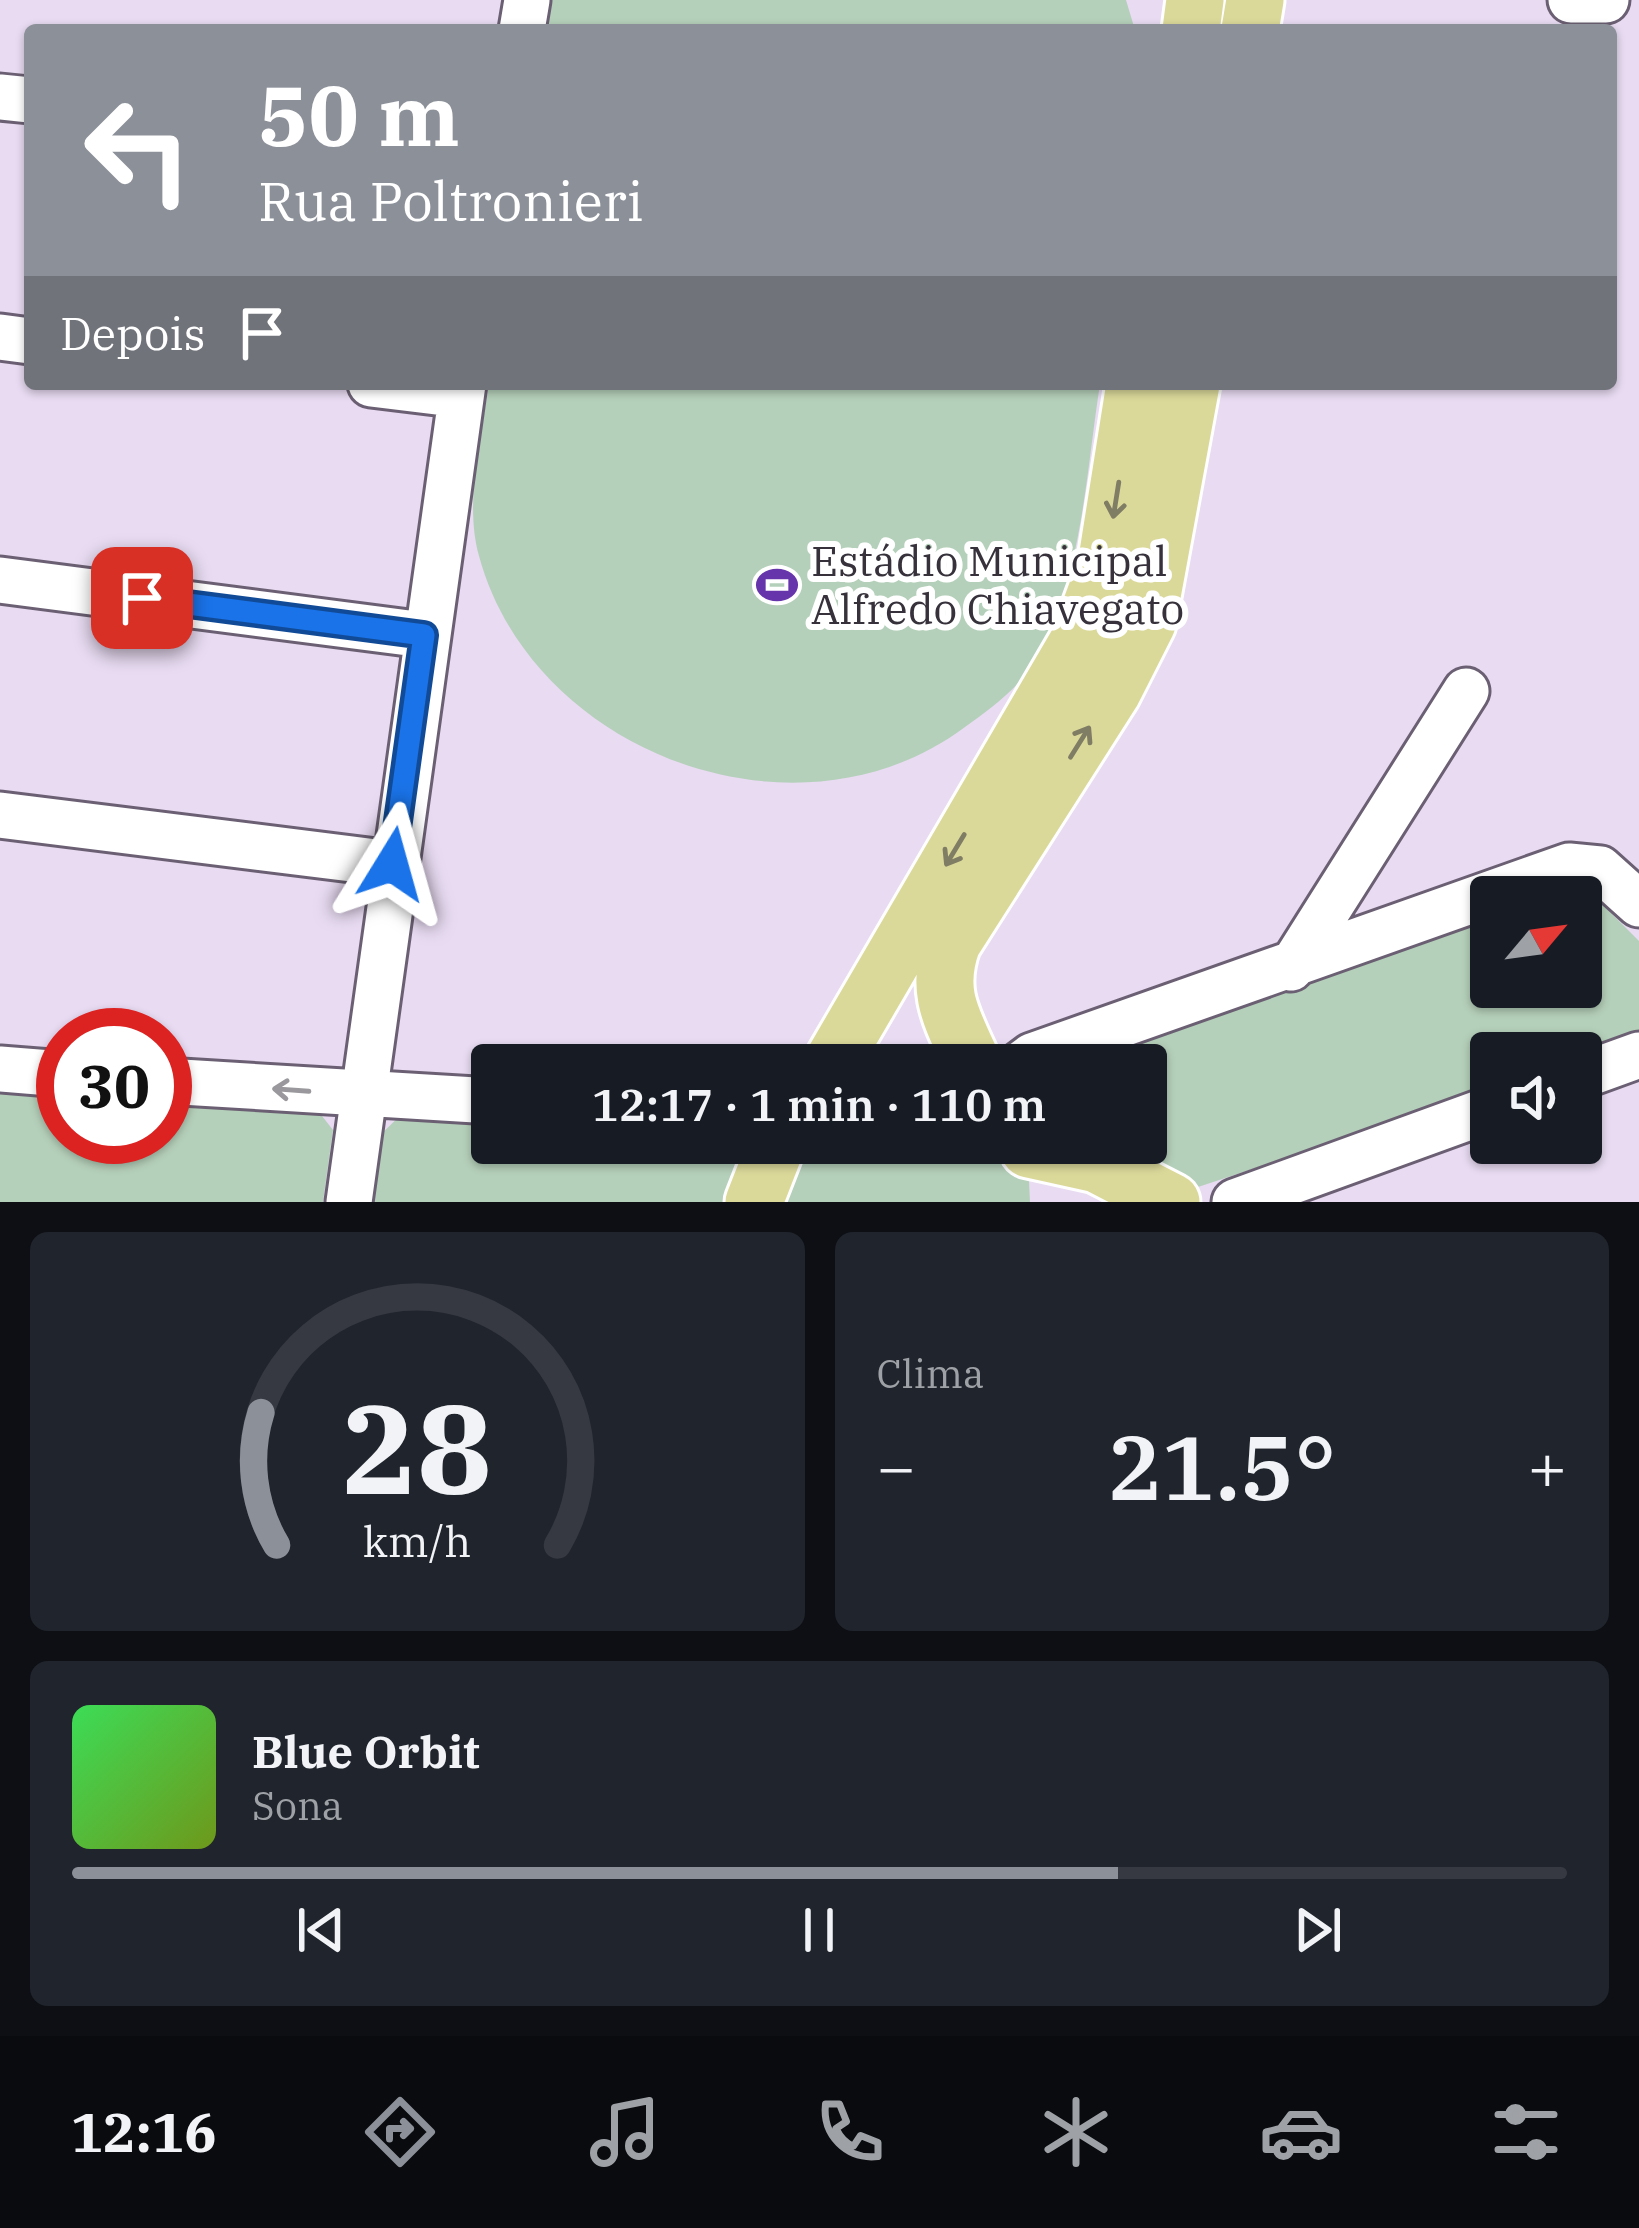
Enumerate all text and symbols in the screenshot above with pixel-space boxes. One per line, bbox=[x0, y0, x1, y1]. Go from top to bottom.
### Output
text: 50 m bbox=[258, 60, 460, 169]
icon: left bbox=[60, 72, 216, 228]
text: Rua Poltronieri bbox=[258, 166, 644, 236]
icon: arrive bbox=[229, 300, 295, 366]
text: Depois bbox=[60, 304, 205, 362]
one-way arrow bbox=[1104, 479, 1127, 518]
place label: Estádio Municipal Alfredo Chiavegato bbox=[811, 533, 1184, 636]
pin bbox=[91, 547, 193, 649]
sports icon: Estádio Municipal Alfredo Chiavegato bbox=[754, 562, 800, 608]
icon: arrive bbox=[109, 565, 175, 631]
one-way arrow bbox=[1068, 725, 1093, 759]
position arrow bbox=[329, 801, 455, 927]
one-way arrow bbox=[943, 832, 967, 866]
north arrow bbox=[1470, 876, 1602, 1008]
map controls bbox=[1470, 876, 1602, 1164]
speed limit sign: 30 bbox=[36, 1008, 192, 1164]
button: sound bbox=[1470, 1032, 1602, 1164]
text: 12:17 · 1 min · 110 m bbox=[592, 1075, 1046, 1133]
one-way arrow bbox=[272, 1078, 311, 1101]
text: Clima bbox=[877, 1348, 984, 1399]
text: 28 bbox=[342, 1366, 492, 1528]
text: 21.5° bbox=[1107, 1408, 1336, 1525]
text: − bbox=[877, 1423, 916, 1509]
text: + bbox=[1527, 1423, 1567, 1509]
text: km/h bbox=[363, 1512, 471, 1568]
text: Blue Orbit bbox=[252, 1722, 480, 1780]
text: Sona bbox=[252, 1780, 343, 1831]
icon: previous bbox=[288, 1897, 354, 1963]
icon: pause bbox=[786, 1897, 852, 1963]
icon: next bbox=[1285, 1897, 1351, 1963]
icon: directions bbox=[358, 2090, 442, 2174]
icon: music bbox=[583, 2090, 667, 2174]
icon: phone bbox=[808, 2090, 892, 2174]
icon: climate bbox=[1034, 2090, 1118, 2174]
icon: car bbox=[1259, 2090, 1343, 2174]
icon: filters bbox=[1484, 2090, 1568, 2174]
text: 12:16 bbox=[71, 2097, 217, 2167]

